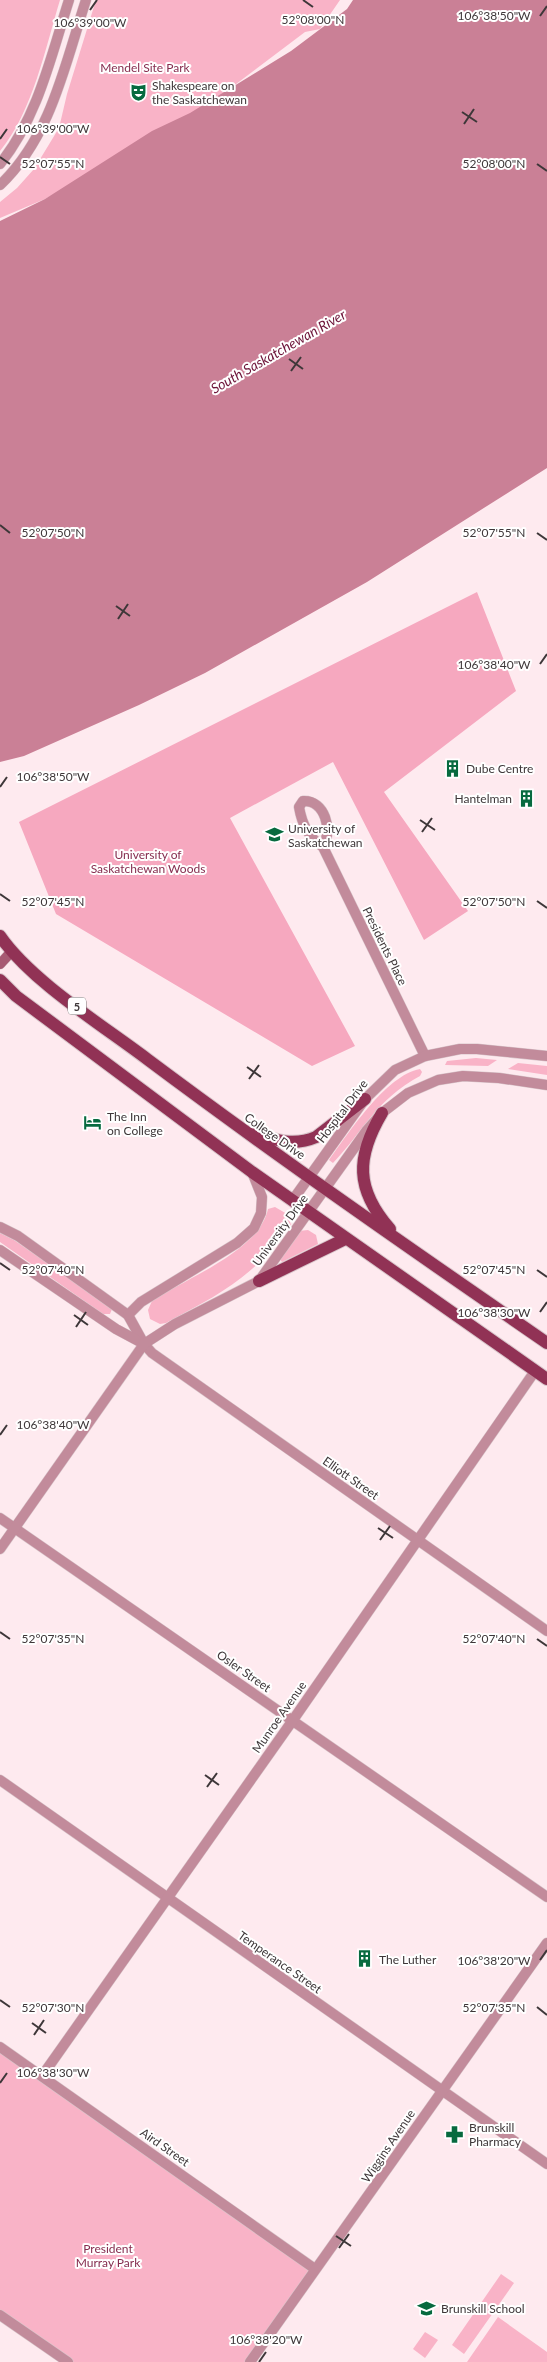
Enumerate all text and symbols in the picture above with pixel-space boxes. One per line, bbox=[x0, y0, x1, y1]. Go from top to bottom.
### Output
text: 106°38'50"W bbox=[457, 8, 531, 23]
text: 52°08'00"N bbox=[282, 12, 344, 27]
text: 106°39'00"W bbox=[53, 15, 127, 30]
park label: Mendel Site Park bbox=[100, 60, 191, 75]
place label: Shakespeare on the Saskatchewan bbox=[152, 78, 247, 107]
theatre icon: Shakespeare on the Saskatchewan bbox=[128, 82, 148, 102]
text: 106°39'00"W bbox=[16, 121, 90, 136]
text: 52°07'55"N bbox=[22, 156, 84, 171]
text: 52°08'00"N bbox=[463, 156, 525, 171]
water label: South Saskatchewan River bbox=[207, 305, 349, 397]
text: 52°07'50"N bbox=[22, 525, 84, 540]
text: 52°07'55"N bbox=[463, 525, 525, 540]
text: 106°38'40"W bbox=[457, 657, 531, 672]
building icon: Dube Centre bbox=[442, 758, 462, 778]
place label: Dube Centre bbox=[466, 761, 533, 776]
text: 106°38'50"W bbox=[16, 769, 90, 784]
building icon: Hantelman bbox=[516, 788, 536, 808]
place label: Hantelman bbox=[454, 791, 512, 806]
place label: University of Saskatchewan bbox=[288, 821, 363, 850]
school or university icon: University of Saskatchewan bbox=[264, 825, 284, 845]
park label: University of Saskatchewan Woods bbox=[91, 847, 205, 876]
text: 52°07'45"N bbox=[22, 894, 84, 909]
text: 52°07'50"N bbox=[463, 894, 525, 909]
street label: Presidents Place bbox=[359, 904, 411, 988]
road number: 5 bbox=[68, 998, 86, 1014]
street label: Hospital Drive bbox=[313, 1076, 371, 1146]
place label: The Inn on College bbox=[107, 1109, 163, 1138]
street label: College Drive bbox=[242, 1110, 308, 1162]
hotel icon: The Inn on College bbox=[83, 1113, 103, 1133]
street label: University Drive bbox=[249, 1191, 311, 1269]
text: 52°07'40"N bbox=[22, 1262, 84, 1277]
text: 52°07'45"N bbox=[463, 1262, 525, 1277]
text: 106°38'30"W bbox=[457, 1305, 531, 1320]
text: 106°38'40"W bbox=[16, 1417, 90, 1432]
street label: Elliott Street bbox=[320, 1453, 382, 1503]
text: 52°07'35"N bbox=[22, 1631, 84, 1646]
text: 52°07'40"N bbox=[463, 1631, 525, 1646]
street label: Osler Street bbox=[214, 1647, 275, 1696]
street label: Munroe Avenue bbox=[249, 1678, 309, 1756]
street label: Temperance Street bbox=[235, 1928, 325, 1997]
building icon: The Luther bbox=[355, 1949, 375, 1969]
place label: The Luther bbox=[379, 1952, 437, 1967]
text: 106°38'20"W bbox=[457, 1953, 531, 1968]
text: 52°07'30"N bbox=[22, 2000, 84, 2015]
text: 52°07'35"N bbox=[463, 2000, 525, 2015]
text: 106°38'30"W bbox=[16, 2065, 90, 2080]
street label: Wiggins Avenue bbox=[358, 2107, 418, 2185]
place label: Brunskill Pharmacy bbox=[469, 2120, 522, 2149]
pharmacy icon: Brunskill Pharmacy bbox=[445, 2124, 465, 2144]
street label: Aird Street bbox=[138, 2125, 193, 2170]
park label: President Murray Park bbox=[76, 2241, 141, 2270]
school or university icon: Brunskill School bbox=[417, 2298, 437, 2318]
place label: Brunskill School bbox=[441, 2301, 525, 2316]
text: 106°38'20"W bbox=[229, 2332, 303, 2347]

